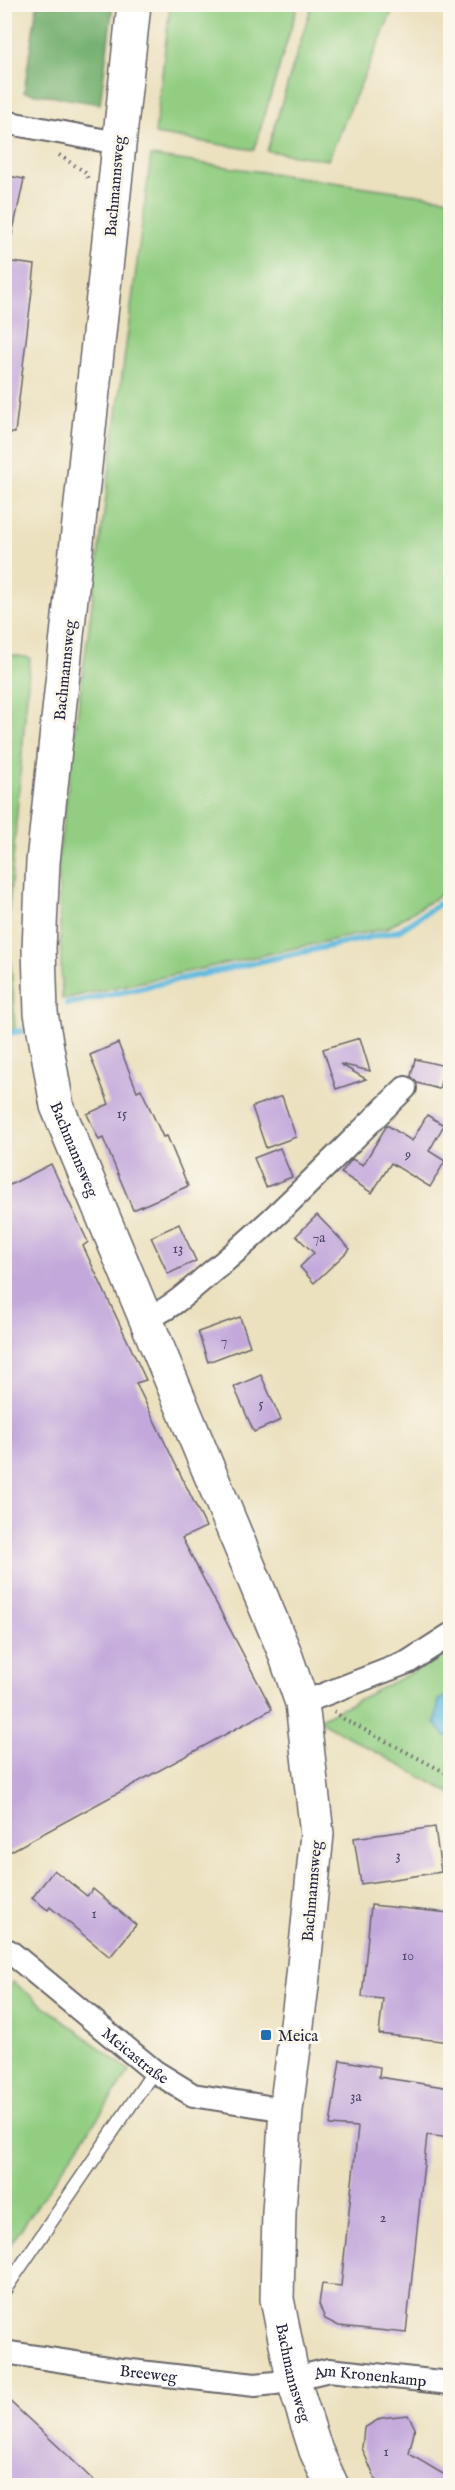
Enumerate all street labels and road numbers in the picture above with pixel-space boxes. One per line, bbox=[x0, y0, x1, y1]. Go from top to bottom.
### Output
street label: Bachmannsweg bbox=[102, 135, 130, 238]
street label: Bachmannsweg bbox=[51, 618, 81, 722]
street label: Bachmannsweg bbox=[44, 1099, 102, 1201]
street label: Bachmannsweg bbox=[299, 1840, 327, 1943]
street label: Meicastraße bbox=[97, 2024, 172, 2089]
street label: Bachmannsweg bbox=[270, 2322, 314, 2425]
street label: Breeweg bbox=[118, 2362, 178, 2388]
street label: Am Kronenkamp bbox=[311, 2362, 428, 2392]

